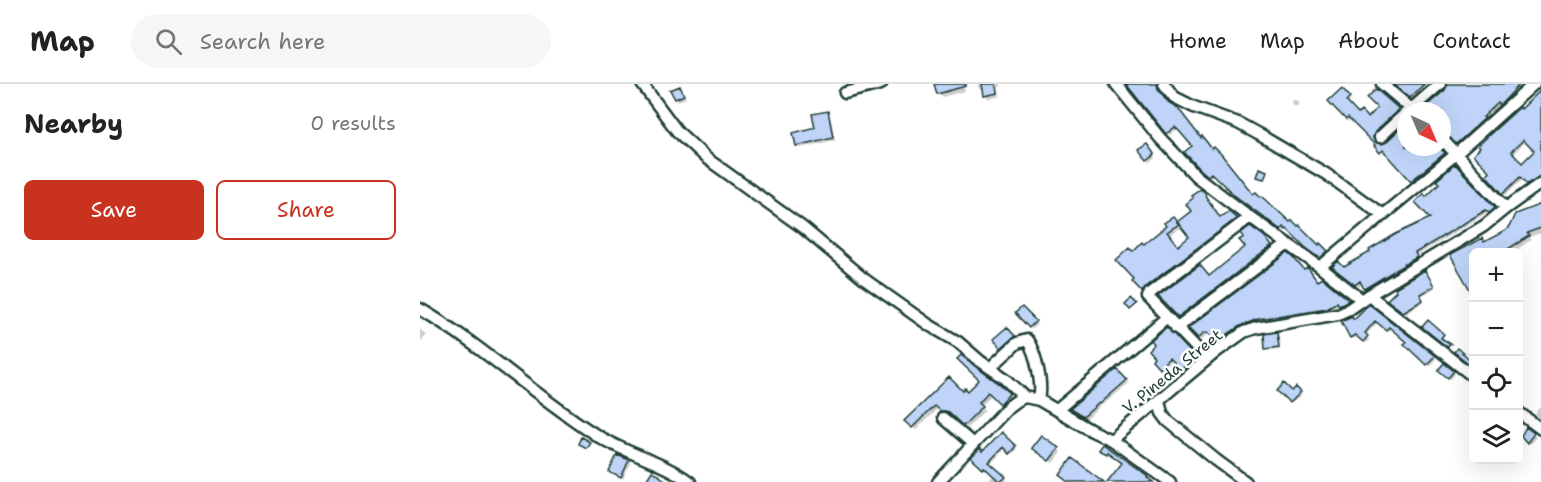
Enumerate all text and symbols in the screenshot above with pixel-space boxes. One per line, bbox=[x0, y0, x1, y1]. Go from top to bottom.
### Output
search box bbox=[131, 14, 551, 68]
text: Map bbox=[30, 22, 95, 60]
icon: search bbox=[152, 25, 185, 58]
text: Search here bbox=[200, 27, 325, 56]
text: Home bbox=[1169, 27, 1227, 55]
text: Map bbox=[1260, 27, 1305, 55]
text: About bbox=[1338, 27, 1399, 55]
text: Contact bbox=[1432, 27, 1511, 55]
north arrow bbox=[1397, 102, 1451, 156]
text: Nearby bbox=[24, 106, 123, 141]
text: 0 results bbox=[310, 110, 396, 136]
button: Save bbox=[24, 180, 204, 240]
button: Share bbox=[216, 180, 396, 240]
map controls bbox=[1469, 248, 1523, 464]
button: + bbox=[1469, 248, 1523, 302]
button: − bbox=[1469, 302, 1523, 356]
street label: V. Pineda Street bbox=[1118, 324, 1227, 418]
button: locate bbox=[1469, 356, 1523, 410]
button: layers bbox=[1469, 410, 1523, 464]

